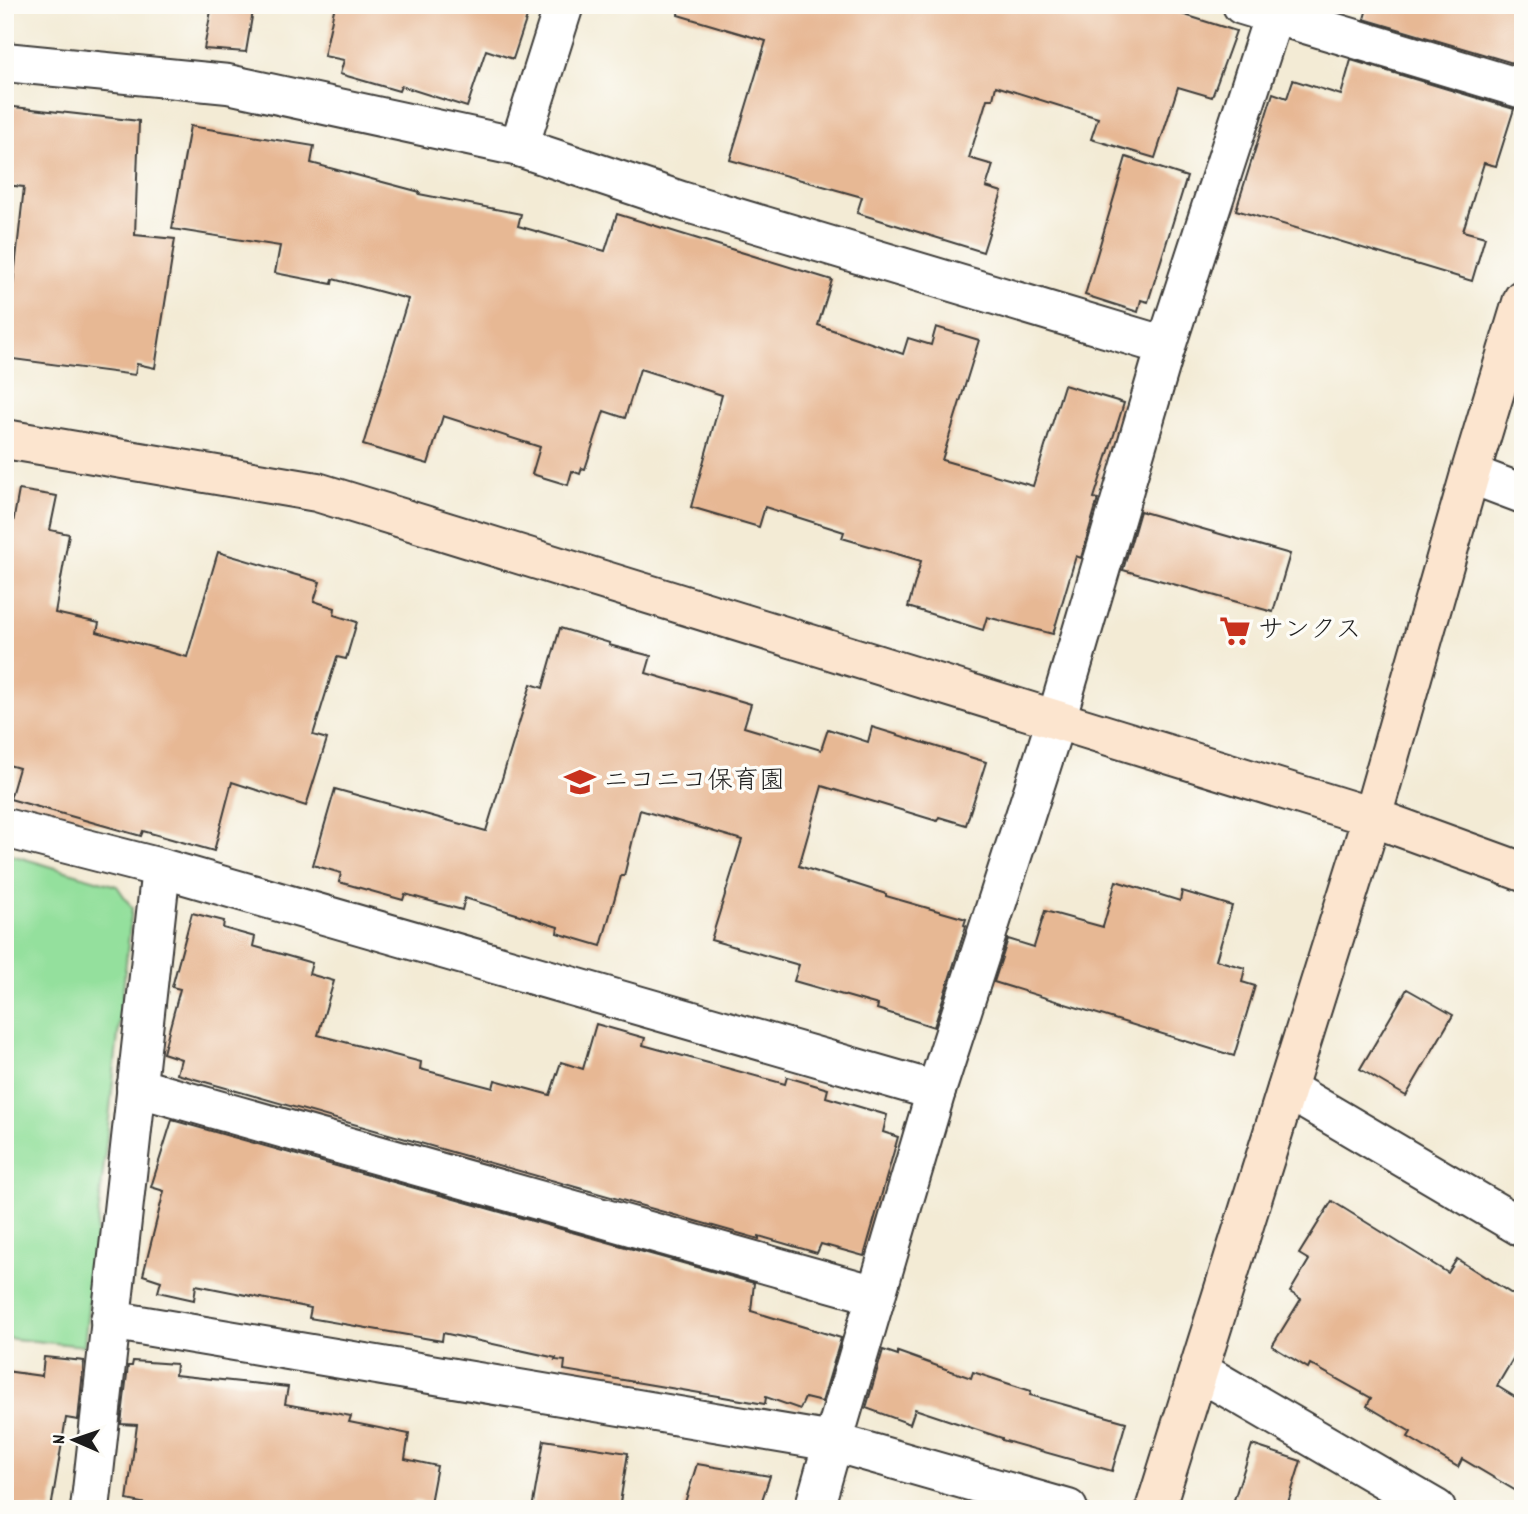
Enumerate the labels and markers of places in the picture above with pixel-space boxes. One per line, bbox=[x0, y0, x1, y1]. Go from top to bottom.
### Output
place label: サンクス bbox=[1258, 613, 1361, 650]
supermarket icon: サンクス bbox=[1218, 614, 1252, 648]
place label: ニコニコ保育園 bbox=[603, 764, 785, 801]
school or university icon: ニコニコ保育園 bbox=[563, 765, 597, 799]

